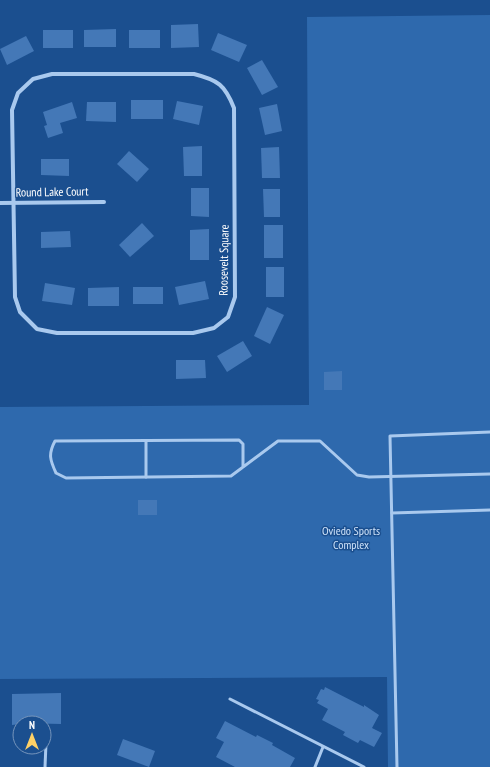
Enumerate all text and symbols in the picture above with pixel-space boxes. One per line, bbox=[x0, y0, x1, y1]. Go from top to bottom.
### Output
street label: Round Lake Court bbox=[15, 183, 89, 200]
street label: Roosevelt Square bbox=[215, 224, 232, 296]
park label: Oviedo Sports Complex bbox=[322, 523, 380, 552]
north arrow bbox=[12, 715, 52, 755]
text: N bbox=[29, 718, 35, 732]

